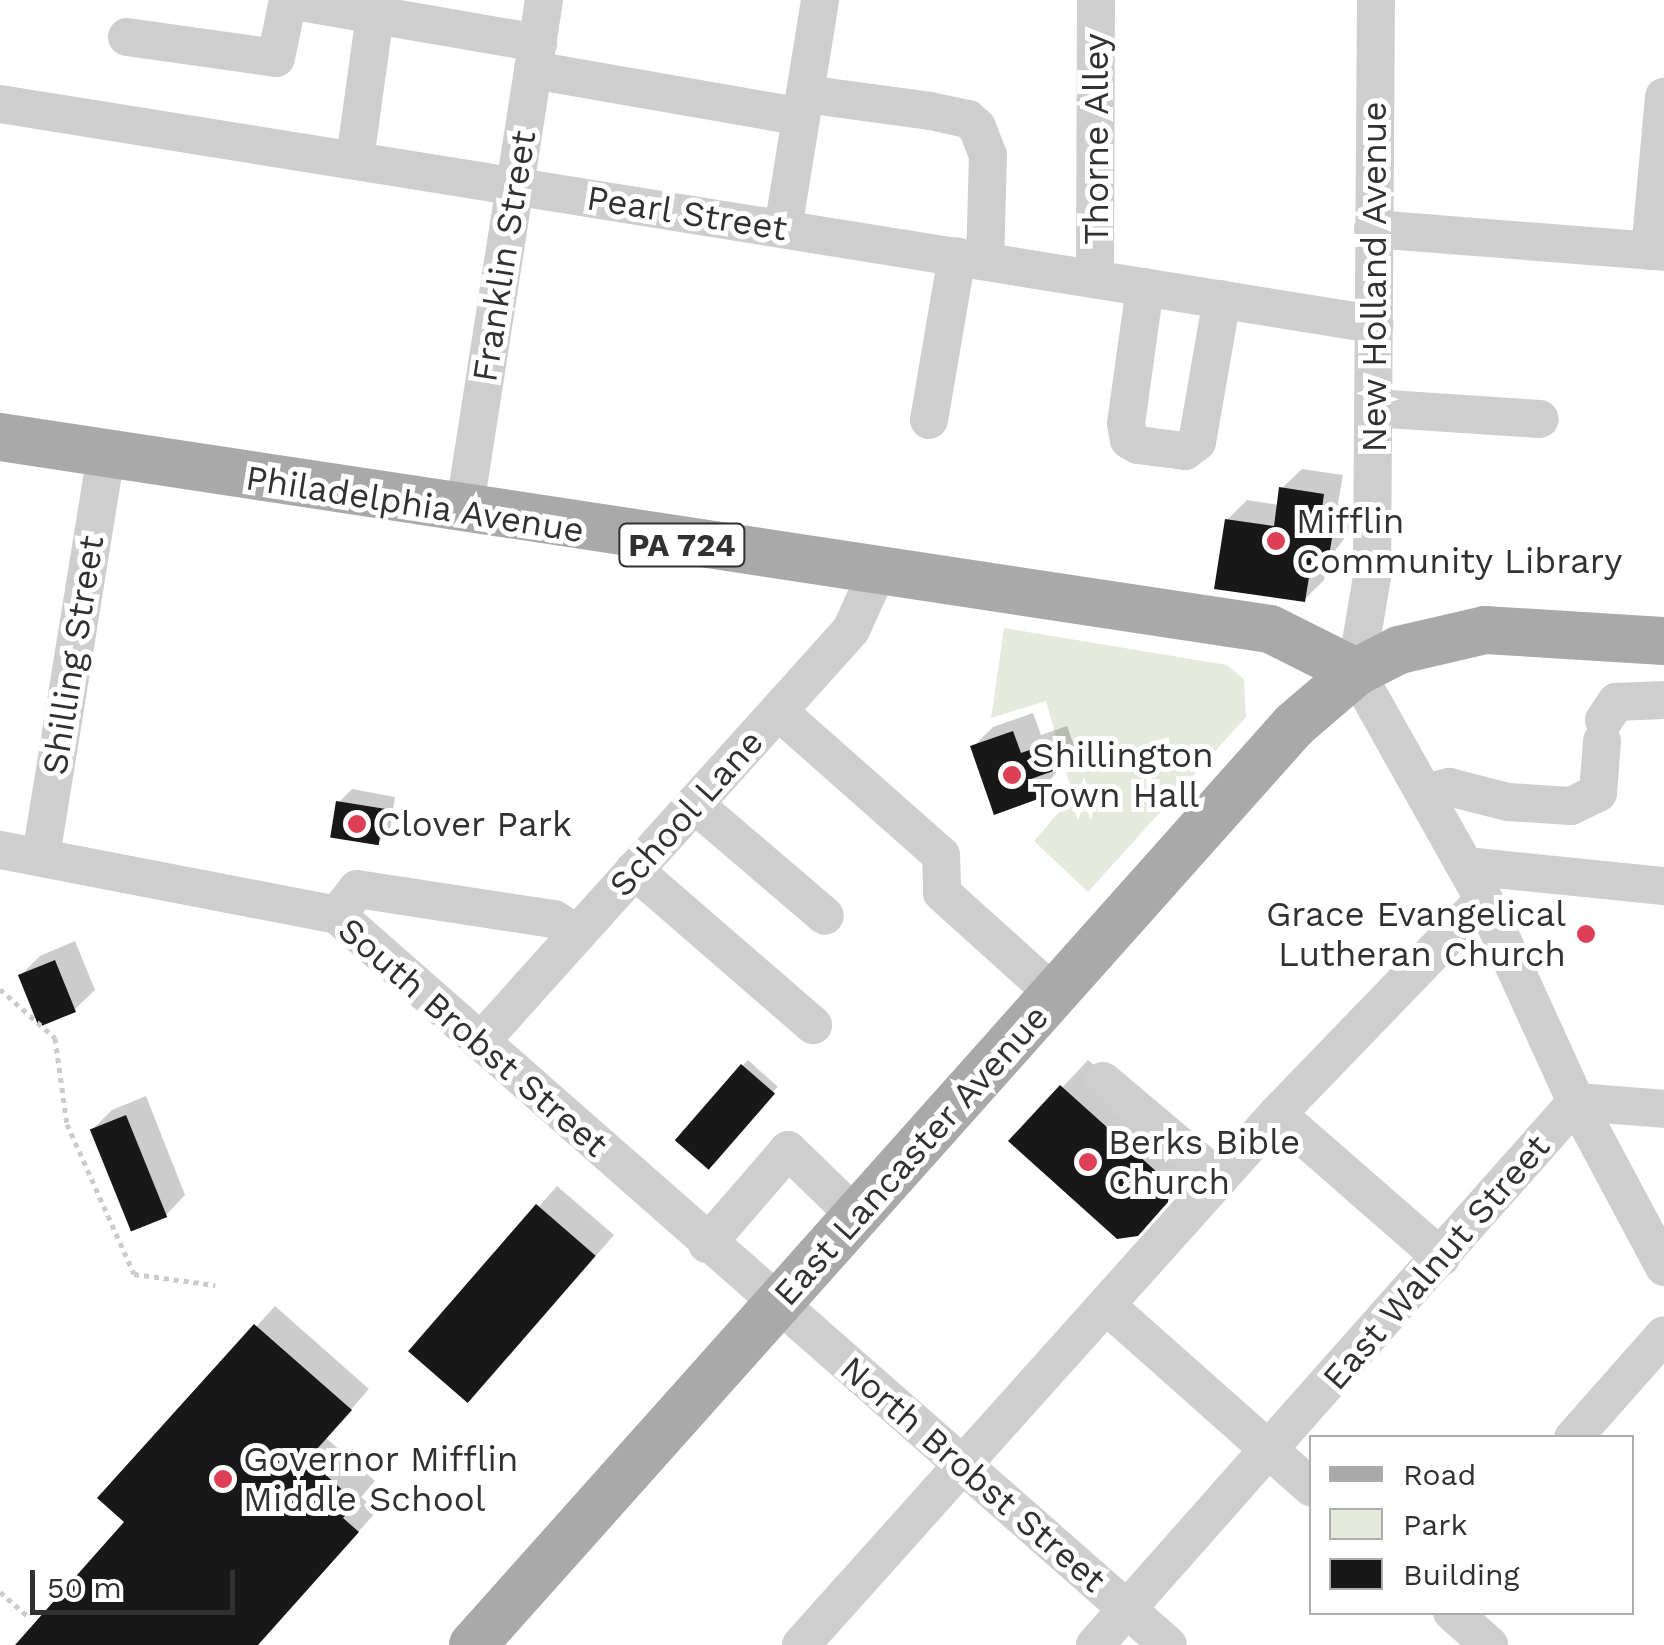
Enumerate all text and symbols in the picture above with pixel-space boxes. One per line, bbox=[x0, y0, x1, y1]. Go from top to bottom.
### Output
street label: Thorne Alley bbox=[1075, 32, 1117, 246]
street label: New Holland Avenue bbox=[1353, 100, 1395, 454]
street label: Franklin Street bbox=[463, 127, 545, 385]
street label: Pearl Street bbox=[583, 176, 791, 250]
street label: Philadelphia Avenue bbox=[242, 456, 588, 552]
place label: Mifflin Community Library bbox=[1296, 500, 1623, 582]
road number: PA 724 bbox=[617, 518, 747, 572]
marker: Mifflin Community Library bbox=[1265, 530, 1287, 552]
street label: Shilling Street bbox=[33, 532, 113, 778]
street label: School Lane bbox=[600, 721, 772, 905]
place label: Shillington Town Hall bbox=[1032, 734, 1214, 816]
marker: Shillington Town Hall bbox=[1001, 764, 1023, 786]
place label: Clover Park bbox=[377, 803, 573, 845]
marker: Clover Park bbox=[346, 813, 368, 835]
place label: Grace Evangelical Lutheran Church bbox=[1266, 893, 1566, 975]
street label: South Brobst Street bbox=[330, 909, 616, 1165]
marker: Grace Evangelical Lutheran Church bbox=[1575, 923, 1597, 945]
street label: East Lancaster Avenue bbox=[764, 995, 1058, 1315]
place label: Berks Bible Church bbox=[1108, 1121, 1300, 1203]
street label: East Walnut Street bbox=[1313, 1126, 1559, 1398]
marker: Berks Bible Church bbox=[1077, 1151, 1099, 1173]
street label: North Brobst Street bbox=[832, 1347, 1114, 1601]
legend bbox=[1309, 1435, 1634, 1615]
place label: Governor Mifflin Middle School bbox=[243, 1438, 519, 1520]
text: Road bbox=[1403, 1457, 1476, 1492]
marker: Governor Mifflin Middle School bbox=[212, 1468, 234, 1490]
text: Park bbox=[1403, 1507, 1468, 1542]
scale bar bbox=[35, 1550, 240, 1612]
text: Building bbox=[1403, 1557, 1520, 1592]
text: 50 m bbox=[47, 1570, 122, 1605]

